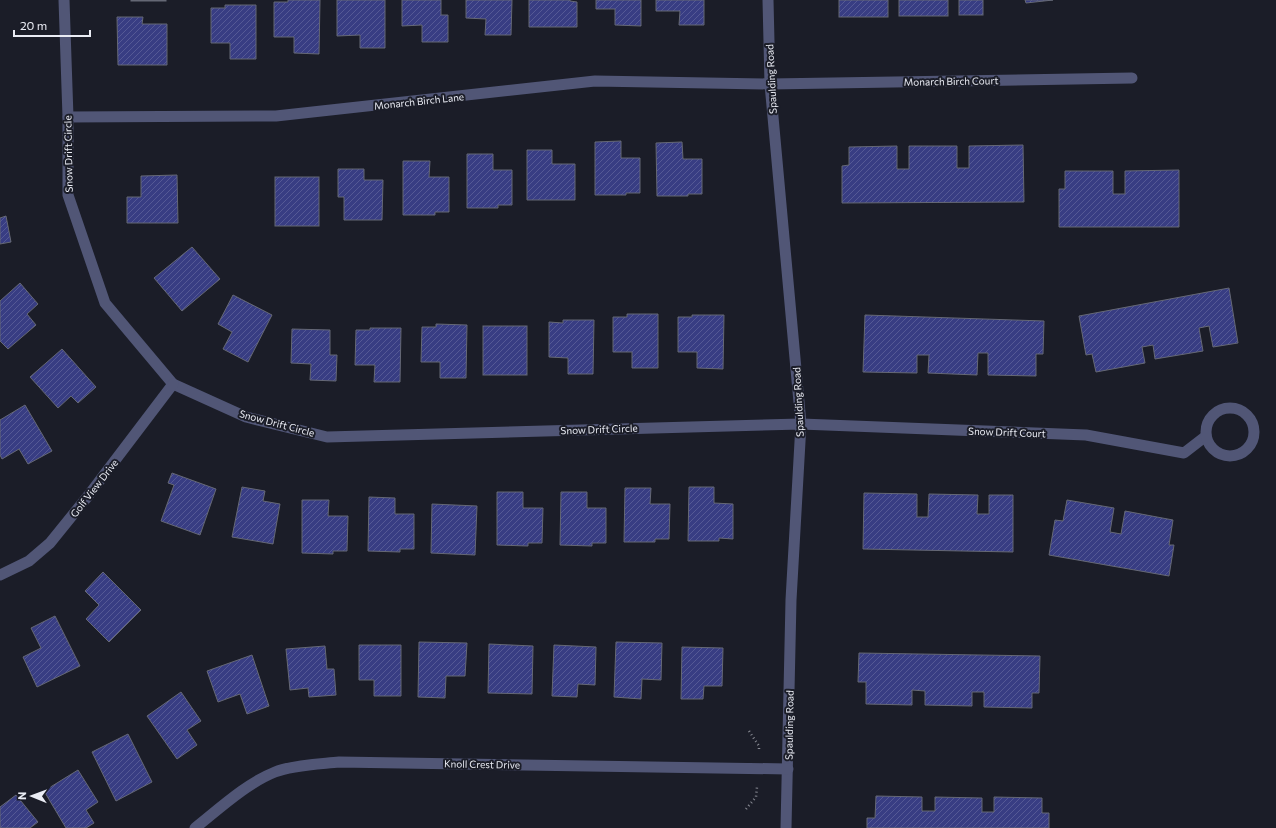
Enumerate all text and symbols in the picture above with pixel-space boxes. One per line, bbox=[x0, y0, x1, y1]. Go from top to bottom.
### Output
scale bar bbox=[14, 12, 90, 38]
text: 20 m bbox=[20, 18, 47, 32]
street label: Spaulding Road bbox=[763, 44, 779, 114]
street label: Monarch Birch Court bbox=[903, 74, 999, 88]
street label: Monarch Birch Lane bbox=[373, 90, 465, 112]
street label: Snow Drift Circle bbox=[61, 115, 75, 193]
street label: Spaulding Road bbox=[790, 367, 806, 437]
street label: Snow Drift Circle bbox=[238, 407, 316, 439]
street label: Snow Drift Circle bbox=[560, 422, 638, 436]
street label: Snow Drift Court bbox=[968, 425, 1046, 439]
street label: Golf View Drive bbox=[68, 457, 120, 519]
street label: Spaulding Road bbox=[782, 690, 796, 760]
street label: Knoll Crest Drive bbox=[444, 757, 520, 771]
north arrow bbox=[12, 776, 52, 816]
text: N bbox=[15, 792, 28, 800]

